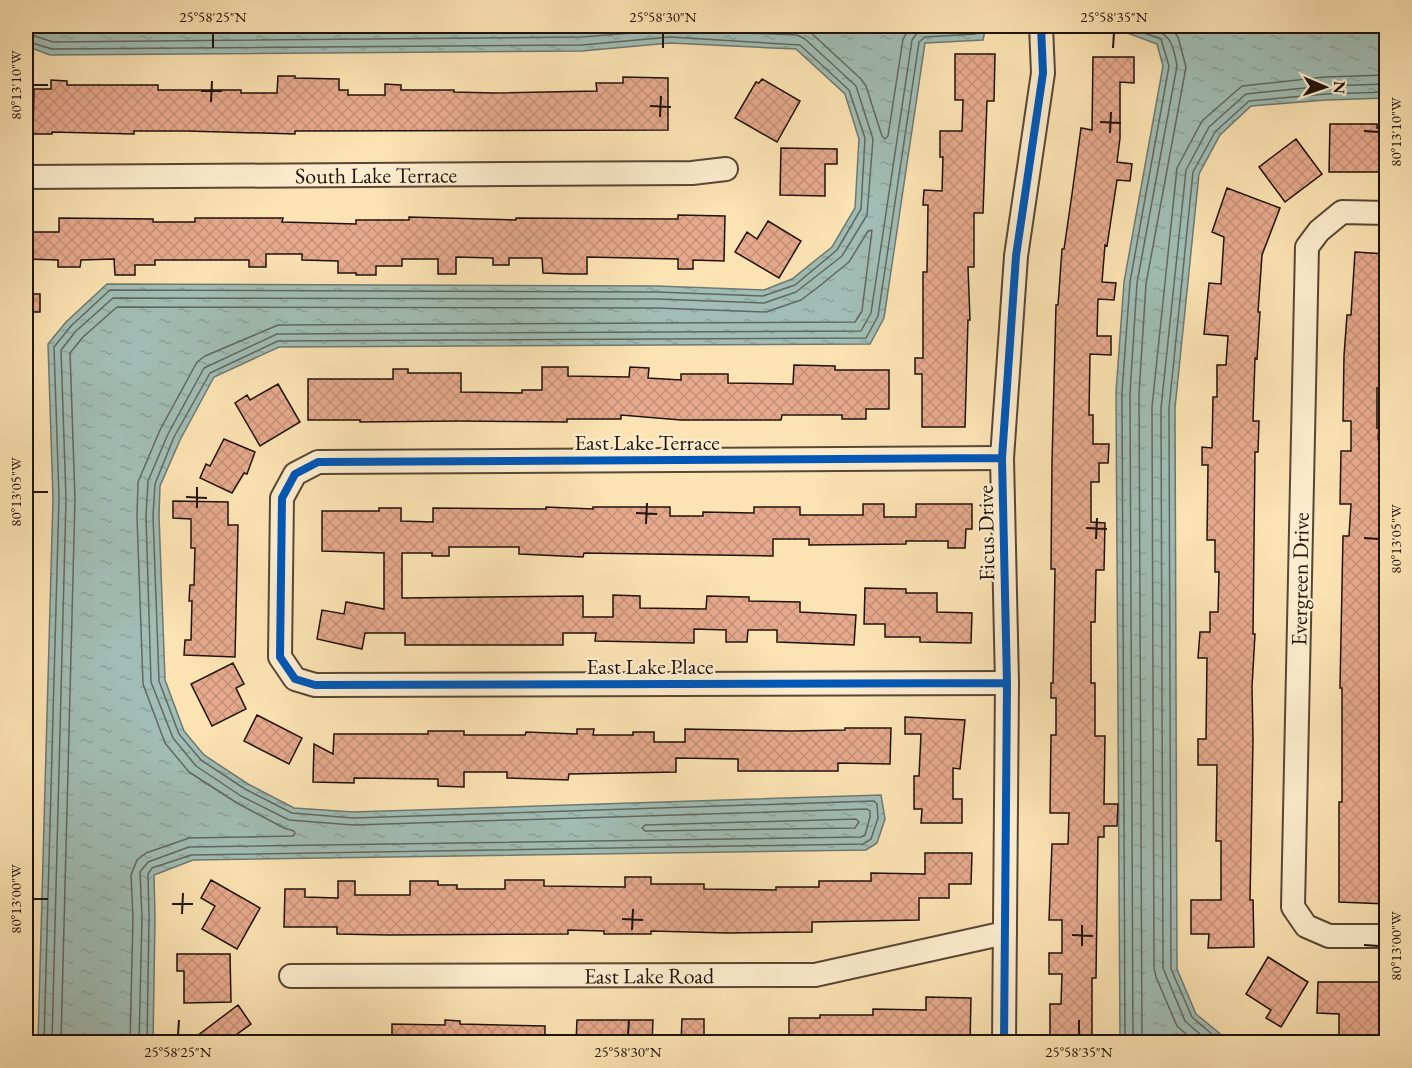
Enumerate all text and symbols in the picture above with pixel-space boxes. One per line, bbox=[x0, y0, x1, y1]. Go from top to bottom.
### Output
text: 25°58'25"N bbox=[179, 7, 247, 26]
text: 25°58'30"N bbox=[629, 7, 697, 26]
text: 25°58'35"N bbox=[1080, 7, 1148, 26]
text: 80°13'10"W bbox=[6, 50, 25, 120]
north arrow bbox=[1295, 57, 1355, 117]
text: N bbox=[1329, 81, 1350, 94]
text: 80°13'10"W bbox=[1386, 97, 1405, 167]
street label: South Lake Terrace bbox=[295, 160, 457, 190]
street label: East Lake Terrace bbox=[574, 428, 720, 457]
text: 80°13'05"W bbox=[6, 457, 25, 527]
street label: Ficus Drive bbox=[971, 484, 1001, 581]
text: 80°13'05"W bbox=[1386, 504, 1405, 574]
street label: Evergreen Drive bbox=[1284, 512, 1316, 646]
street label: East Lake Place bbox=[586, 652, 714, 681]
text: 80°13'00"W bbox=[6, 864, 25, 934]
text: 80°13'00"W bbox=[1386, 911, 1405, 981]
street label: East Lake Road bbox=[584, 961, 715, 990]
text: 25°58'25"N bbox=[144, 1042, 212, 1061]
text: 25°58'30"N bbox=[594, 1042, 662, 1061]
text: 25°58'35"N bbox=[1045, 1042, 1113, 1061]

